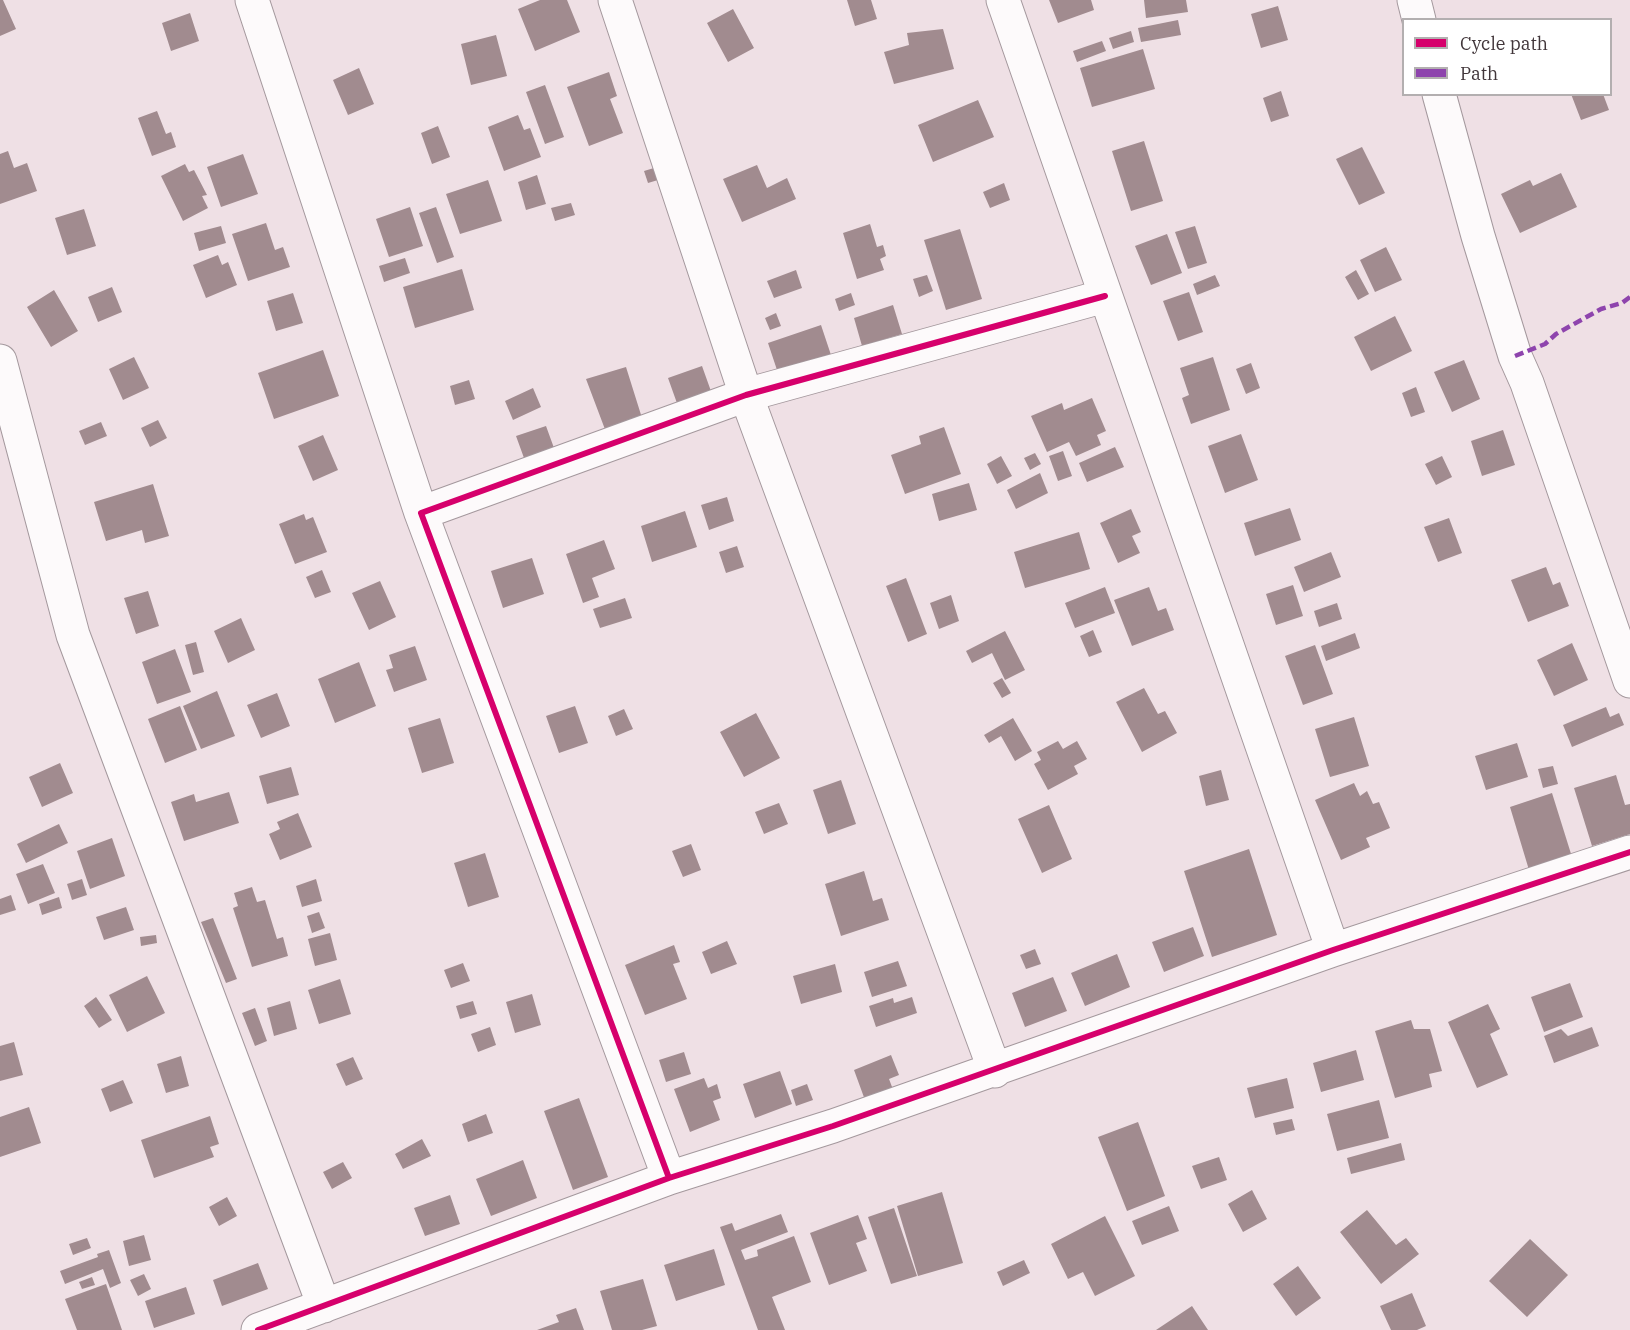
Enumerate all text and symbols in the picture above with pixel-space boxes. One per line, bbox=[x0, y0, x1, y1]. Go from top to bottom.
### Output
legend bbox=[1402, 18, 1612, 96]
text: Cycle path bbox=[1460, 32, 1548, 55]
text: Path bbox=[1460, 62, 1498, 85]

